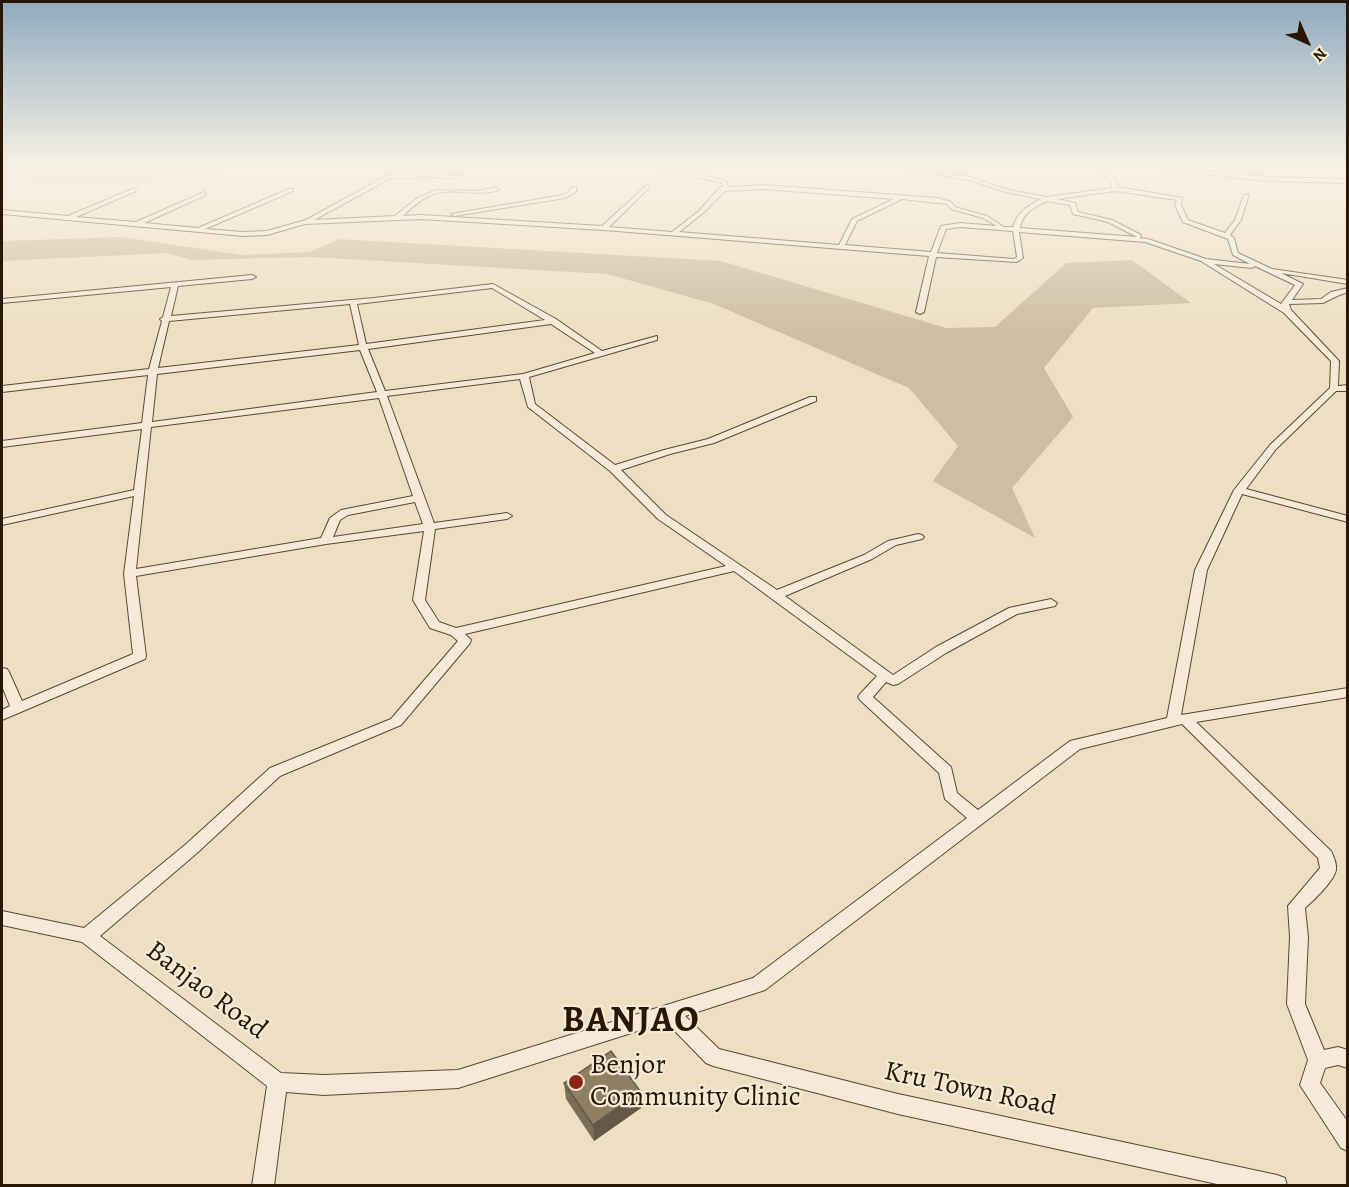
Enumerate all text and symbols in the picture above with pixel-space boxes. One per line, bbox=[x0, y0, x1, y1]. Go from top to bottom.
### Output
north arrow bbox=[1277, 12, 1337, 72]
text: N bbox=[1308, 43, 1332, 67]
street label: Banjao Road bbox=[139, 935, 273, 1047]
district label: BANJAO bbox=[562, 1000, 700, 1044]
place label: Benjor Community Clinic bbox=[590, 1049, 801, 1115]
street label: Kru Town Road bbox=[881, 1055, 1059, 1125]
marker: Benjor Community Clinic bbox=[567, 1073, 585, 1091]

